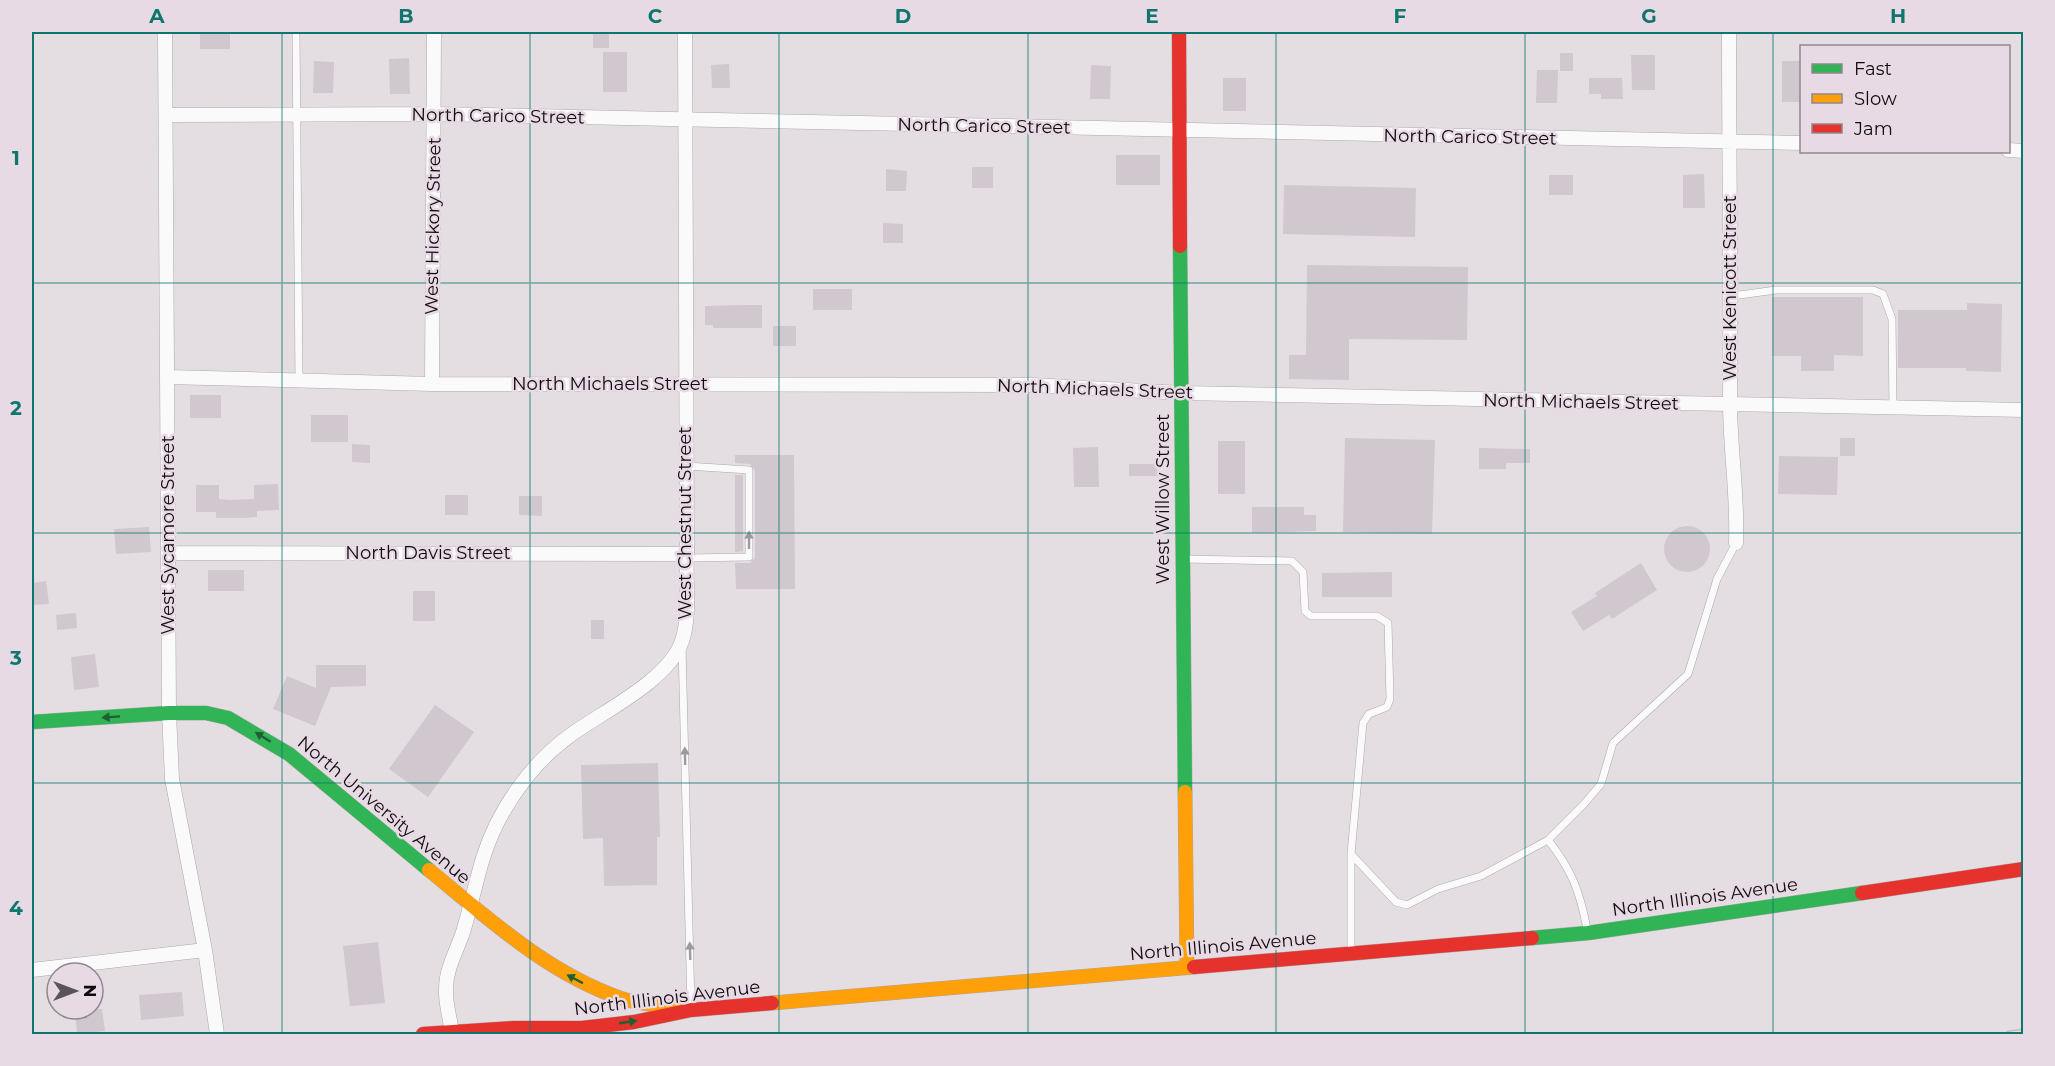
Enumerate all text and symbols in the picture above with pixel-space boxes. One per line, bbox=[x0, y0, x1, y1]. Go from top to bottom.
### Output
text: A bbox=[148, 4, 165, 28]
text: B bbox=[398, 4, 414, 28]
text: C bbox=[648, 4, 663, 28]
text: D bbox=[895, 4, 911, 28]
text: E bbox=[1145, 4, 1159, 28]
text: F bbox=[1394, 4, 1407, 28]
text: G bbox=[1641, 4, 1657, 28]
text: H bbox=[1890, 4, 1906, 28]
legend bbox=[1800, 45, 2010, 153]
text: Fast bbox=[1854, 58, 1892, 80]
text: Slow bbox=[1854, 88, 1897, 110]
street label: North Carico Street bbox=[411, 103, 585, 129]
street label: North Carico Street bbox=[897, 113, 1071, 139]
text: Jam bbox=[1853, 118, 1893, 140]
street label: North Carico Street bbox=[1383, 124, 1557, 150]
street label: West Hickory Street bbox=[420, 137, 446, 315]
text: 1 bbox=[12, 146, 20, 170]
street label: West Kenicott Street bbox=[1719, 195, 1741, 381]
street label: North Michaels Street bbox=[512, 373, 708, 395]
street label: North Michaels Street bbox=[997, 375, 1193, 403]
street label: North Michaels Street bbox=[1483, 389, 1679, 415]
text: 2 bbox=[10, 396, 22, 420]
street label: West Willow Street bbox=[1152, 414, 1174, 584]
street label: West Chestnut Street bbox=[674, 426, 696, 620]
street label: West Sycamore Street bbox=[157, 435, 179, 635]
one-way arrow bbox=[744, 530, 754, 549]
street label: North Davis Street bbox=[345, 542, 511, 564]
text: 3 bbox=[9, 646, 22, 670]
one-way arrow bbox=[101, 712, 120, 721]
street label: North University Avenue bbox=[293, 731, 475, 889]
one-way arrow bbox=[255, 732, 271, 743]
one-way arrow bbox=[680, 747, 689, 766]
street label: North Illinois Avenue bbox=[1611, 873, 1799, 921]
text: 4 bbox=[9, 896, 23, 920]
street label: North Illinois Avenue bbox=[1129, 927, 1317, 965]
one-way arrow bbox=[685, 942, 694, 961]
north arrow bbox=[45, 961, 105, 1021]
one-way arrow bbox=[566, 974, 584, 984]
street label: North Illinois Avenue bbox=[573, 976, 761, 1020]
text: N bbox=[80, 985, 99, 997]
one-way arrow bbox=[619, 1018, 638, 1027]

